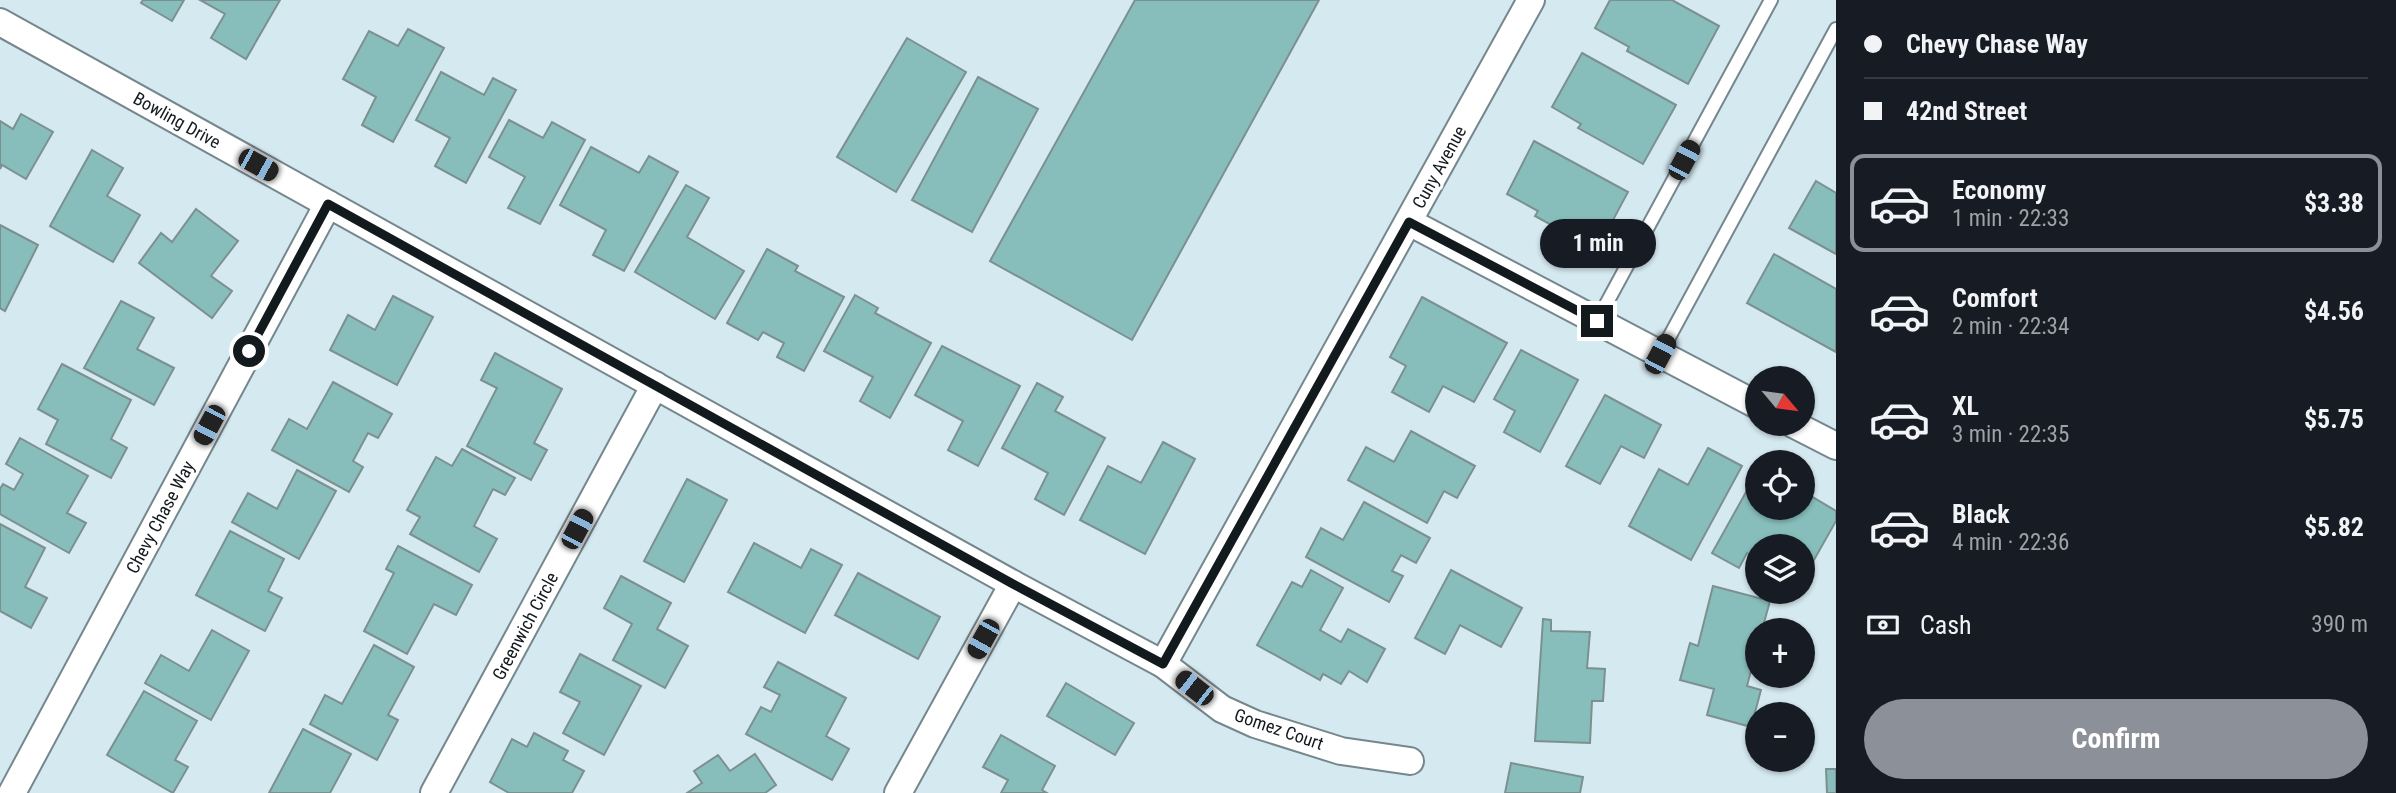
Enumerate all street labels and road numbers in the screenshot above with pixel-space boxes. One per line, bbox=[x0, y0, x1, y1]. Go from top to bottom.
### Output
street label: Bowling Drive bbox=[130, 87, 224, 153]
street label: Cuny Avenue bbox=[1408, 122, 1470, 212]
street label: Chevy Chase Way bbox=[122, 457, 199, 577]
street label: Greenwich Circle bbox=[488, 569, 562, 683]
street label: Gomez Court bbox=[1232, 704, 1326, 754]

